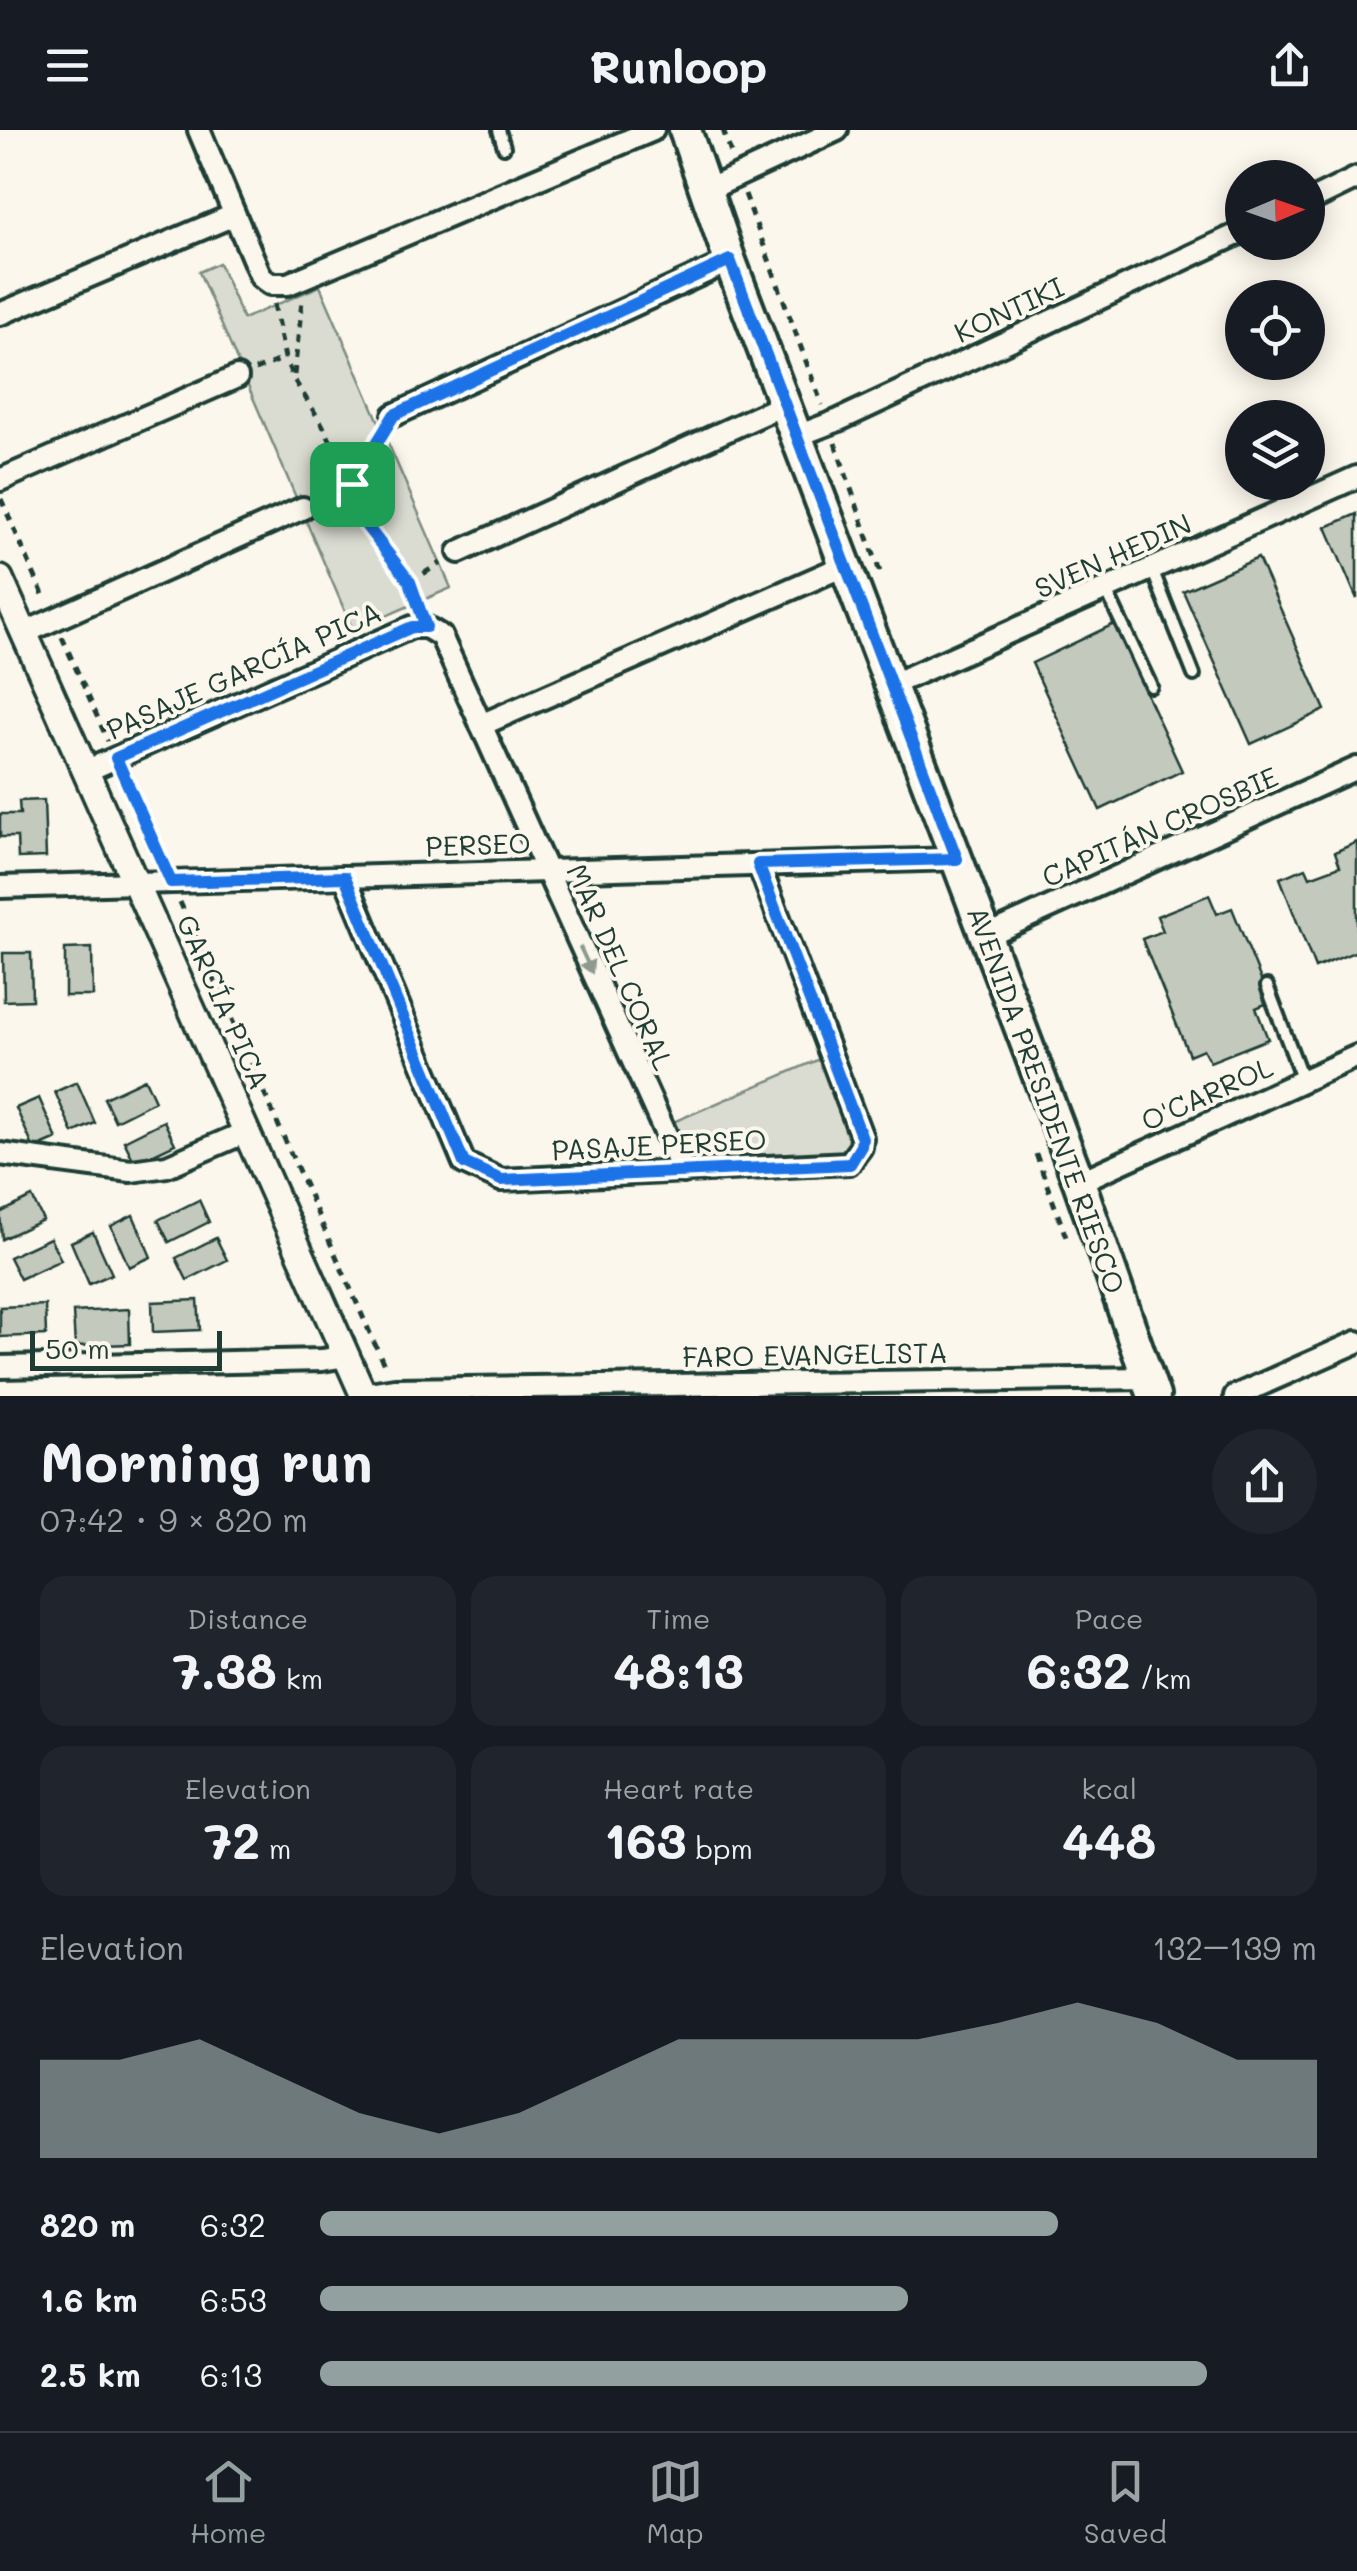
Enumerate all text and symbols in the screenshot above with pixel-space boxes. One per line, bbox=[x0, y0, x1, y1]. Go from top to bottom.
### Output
text: Runloop bbox=[590, 36, 767, 94]
icon: menu bbox=[40, 38, 95, 93]
icon: share bbox=[1262, 38, 1317, 93]
north arrow bbox=[1225, 160, 1325, 260]
map controls bbox=[1225, 160, 1325, 500]
street label: KONTIKI bbox=[948, 268, 1069, 350]
button: locate bbox=[1225, 280, 1325, 380]
button: layers bbox=[1225, 400, 1325, 500]
pin bbox=[310, 442, 395, 527]
icon: arrive bbox=[325, 457, 380, 512]
street label: SVEN HEDIN bbox=[1029, 505, 1196, 606]
street label: PASAJE GARCÍA PICA bbox=[101, 593, 387, 747]
street label: CAPITÁN CROSBIE bbox=[1036, 758, 1283, 894]
street label: PERSEO bbox=[425, 824, 531, 864]
street label: MAR DEL CORAL bbox=[559, 858, 683, 1075]
street label: AVENIDA PRESIDENTE RIESCO bbox=[960, 901, 1134, 1298]
street label: GARCÍA PICA bbox=[169, 909, 278, 1095]
one-way arrow bbox=[578, 945, 594, 975]
street label: O'CARROL bbox=[1135, 1048, 1278, 1138]
street label: PASAJE PERSEO bbox=[551, 1120, 767, 1168]
scale bar bbox=[30, 1326, 222, 1371]
text: 50 m bbox=[45, 1330, 110, 1366]
street label: FARO EVANGELISTA bbox=[682, 1334, 948, 1374]
text: Morning run bbox=[40, 1424, 373, 1496]
button: share bbox=[1212, 1429, 1317, 1534]
text: 07:42 · 9 × 820 m bbox=[40, 1498, 308, 1540]
text: Distance bbox=[188, 1600, 308, 1636]
text: Time bbox=[647, 1600, 710, 1636]
text: Pace bbox=[1075, 1600, 1143, 1636]
text: 7.38 bbox=[173, 1636, 277, 1702]
text: 48:13 bbox=[613, 1636, 744, 1702]
text: 6:32 bbox=[1027, 1636, 1131, 1702]
text: km bbox=[277, 1660, 323, 1696]
text: /km bbox=[1131, 1660, 1192, 1696]
text: Elevation bbox=[185, 1770, 311, 1806]
text: Heart rate bbox=[603, 1770, 754, 1806]
text: kcal bbox=[1081, 1770, 1137, 1806]
text: 72 bbox=[204, 1806, 260, 1872]
text: 163 bbox=[604, 1806, 687, 1872]
text: 448 bbox=[1062, 1806, 1156, 1872]
text: m bbox=[260, 1830, 291, 1866]
text: bpm bbox=[687, 1830, 753, 1866]
text: Elevation bbox=[40, 1926, 184, 1968]
text: 132–139 m bbox=[1152, 1926, 1317, 1968]
text: 820 m bbox=[40, 2203, 135, 2245]
text: 6:32 bbox=[200, 2203, 266, 2245]
text: 1.6 km bbox=[40, 2278, 138, 2320]
text: 6:53 bbox=[200, 2278, 267, 2320]
text: 2.5 km bbox=[40, 2353, 141, 2395]
text: 6:13 bbox=[200, 2353, 262, 2395]
tab: Home bbox=[190, 2454, 266, 2550]
tab: Map bbox=[647, 2454, 704, 2550]
tab: Saved bbox=[1084, 2454, 1167, 2550]

